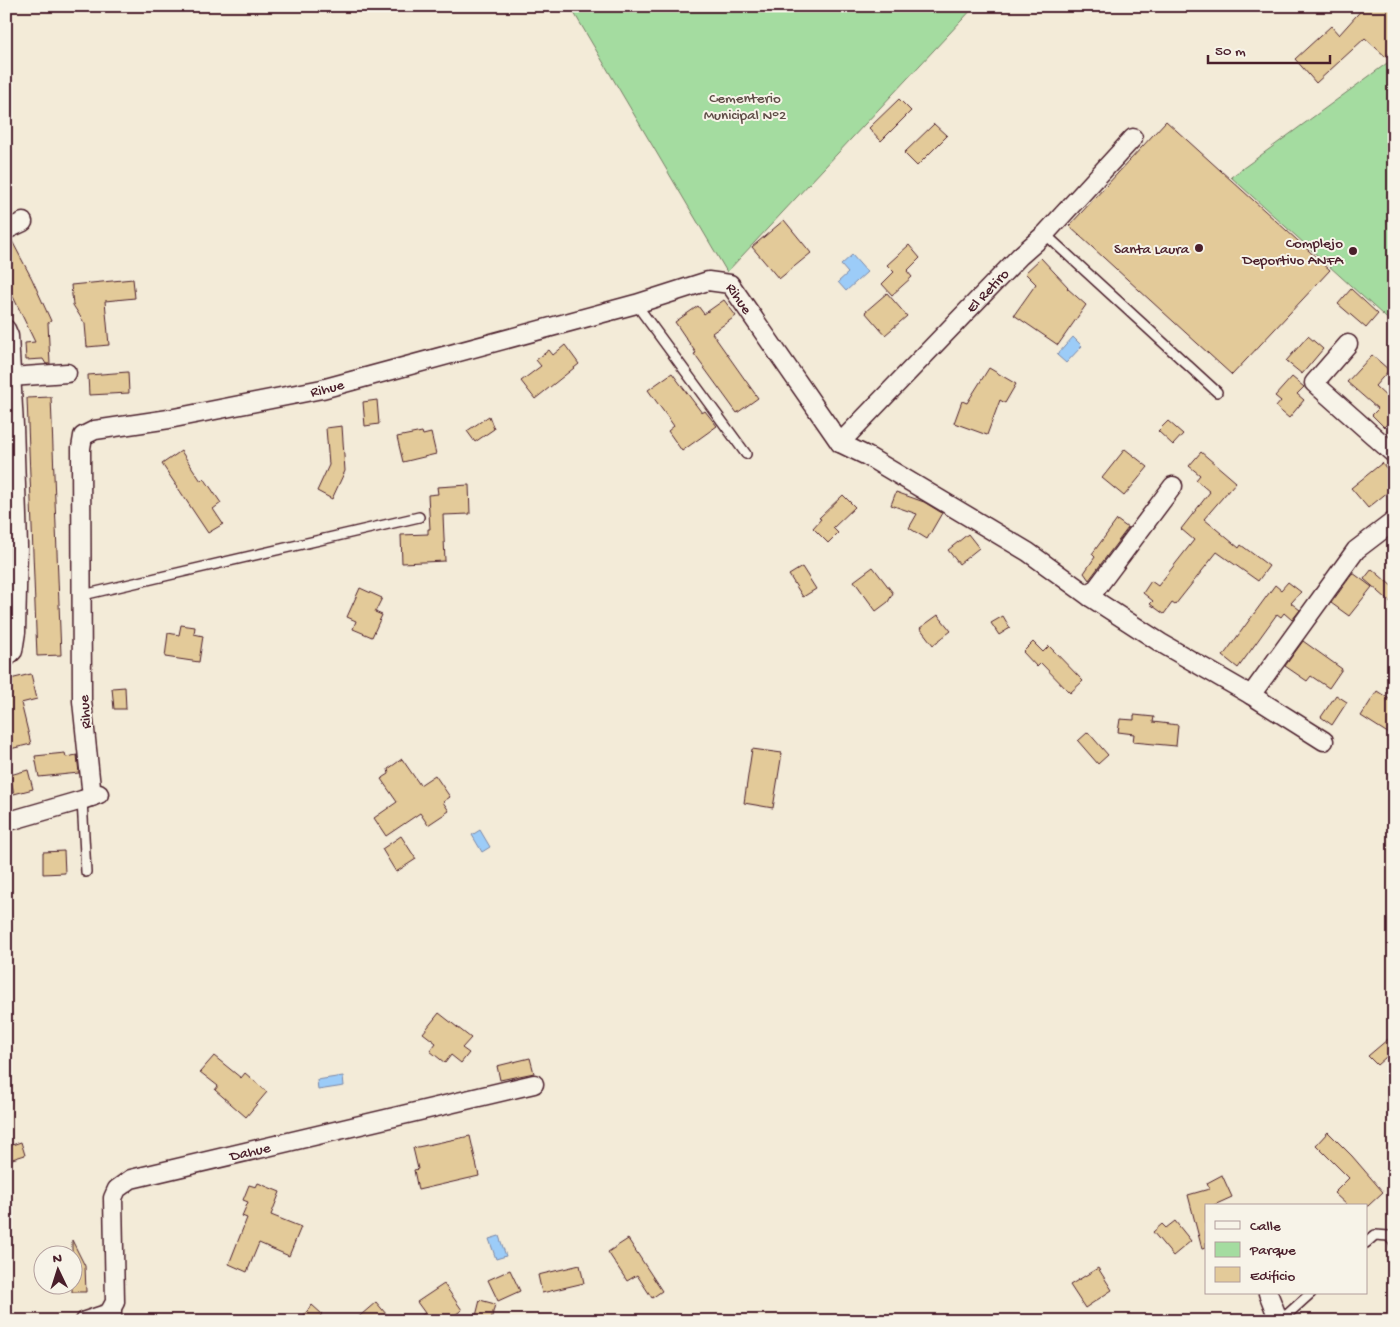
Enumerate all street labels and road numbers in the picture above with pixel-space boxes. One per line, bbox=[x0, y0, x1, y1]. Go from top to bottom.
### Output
street label: El Retiro bbox=[963, 266, 1014, 317]
street label: Rihue bbox=[721, 280, 755, 318]
street label: Rihue bbox=[309, 376, 347, 402]
street label: Rihue bbox=[76, 694, 96, 729]
street label: Dahue bbox=[227, 1139, 273, 1167]

